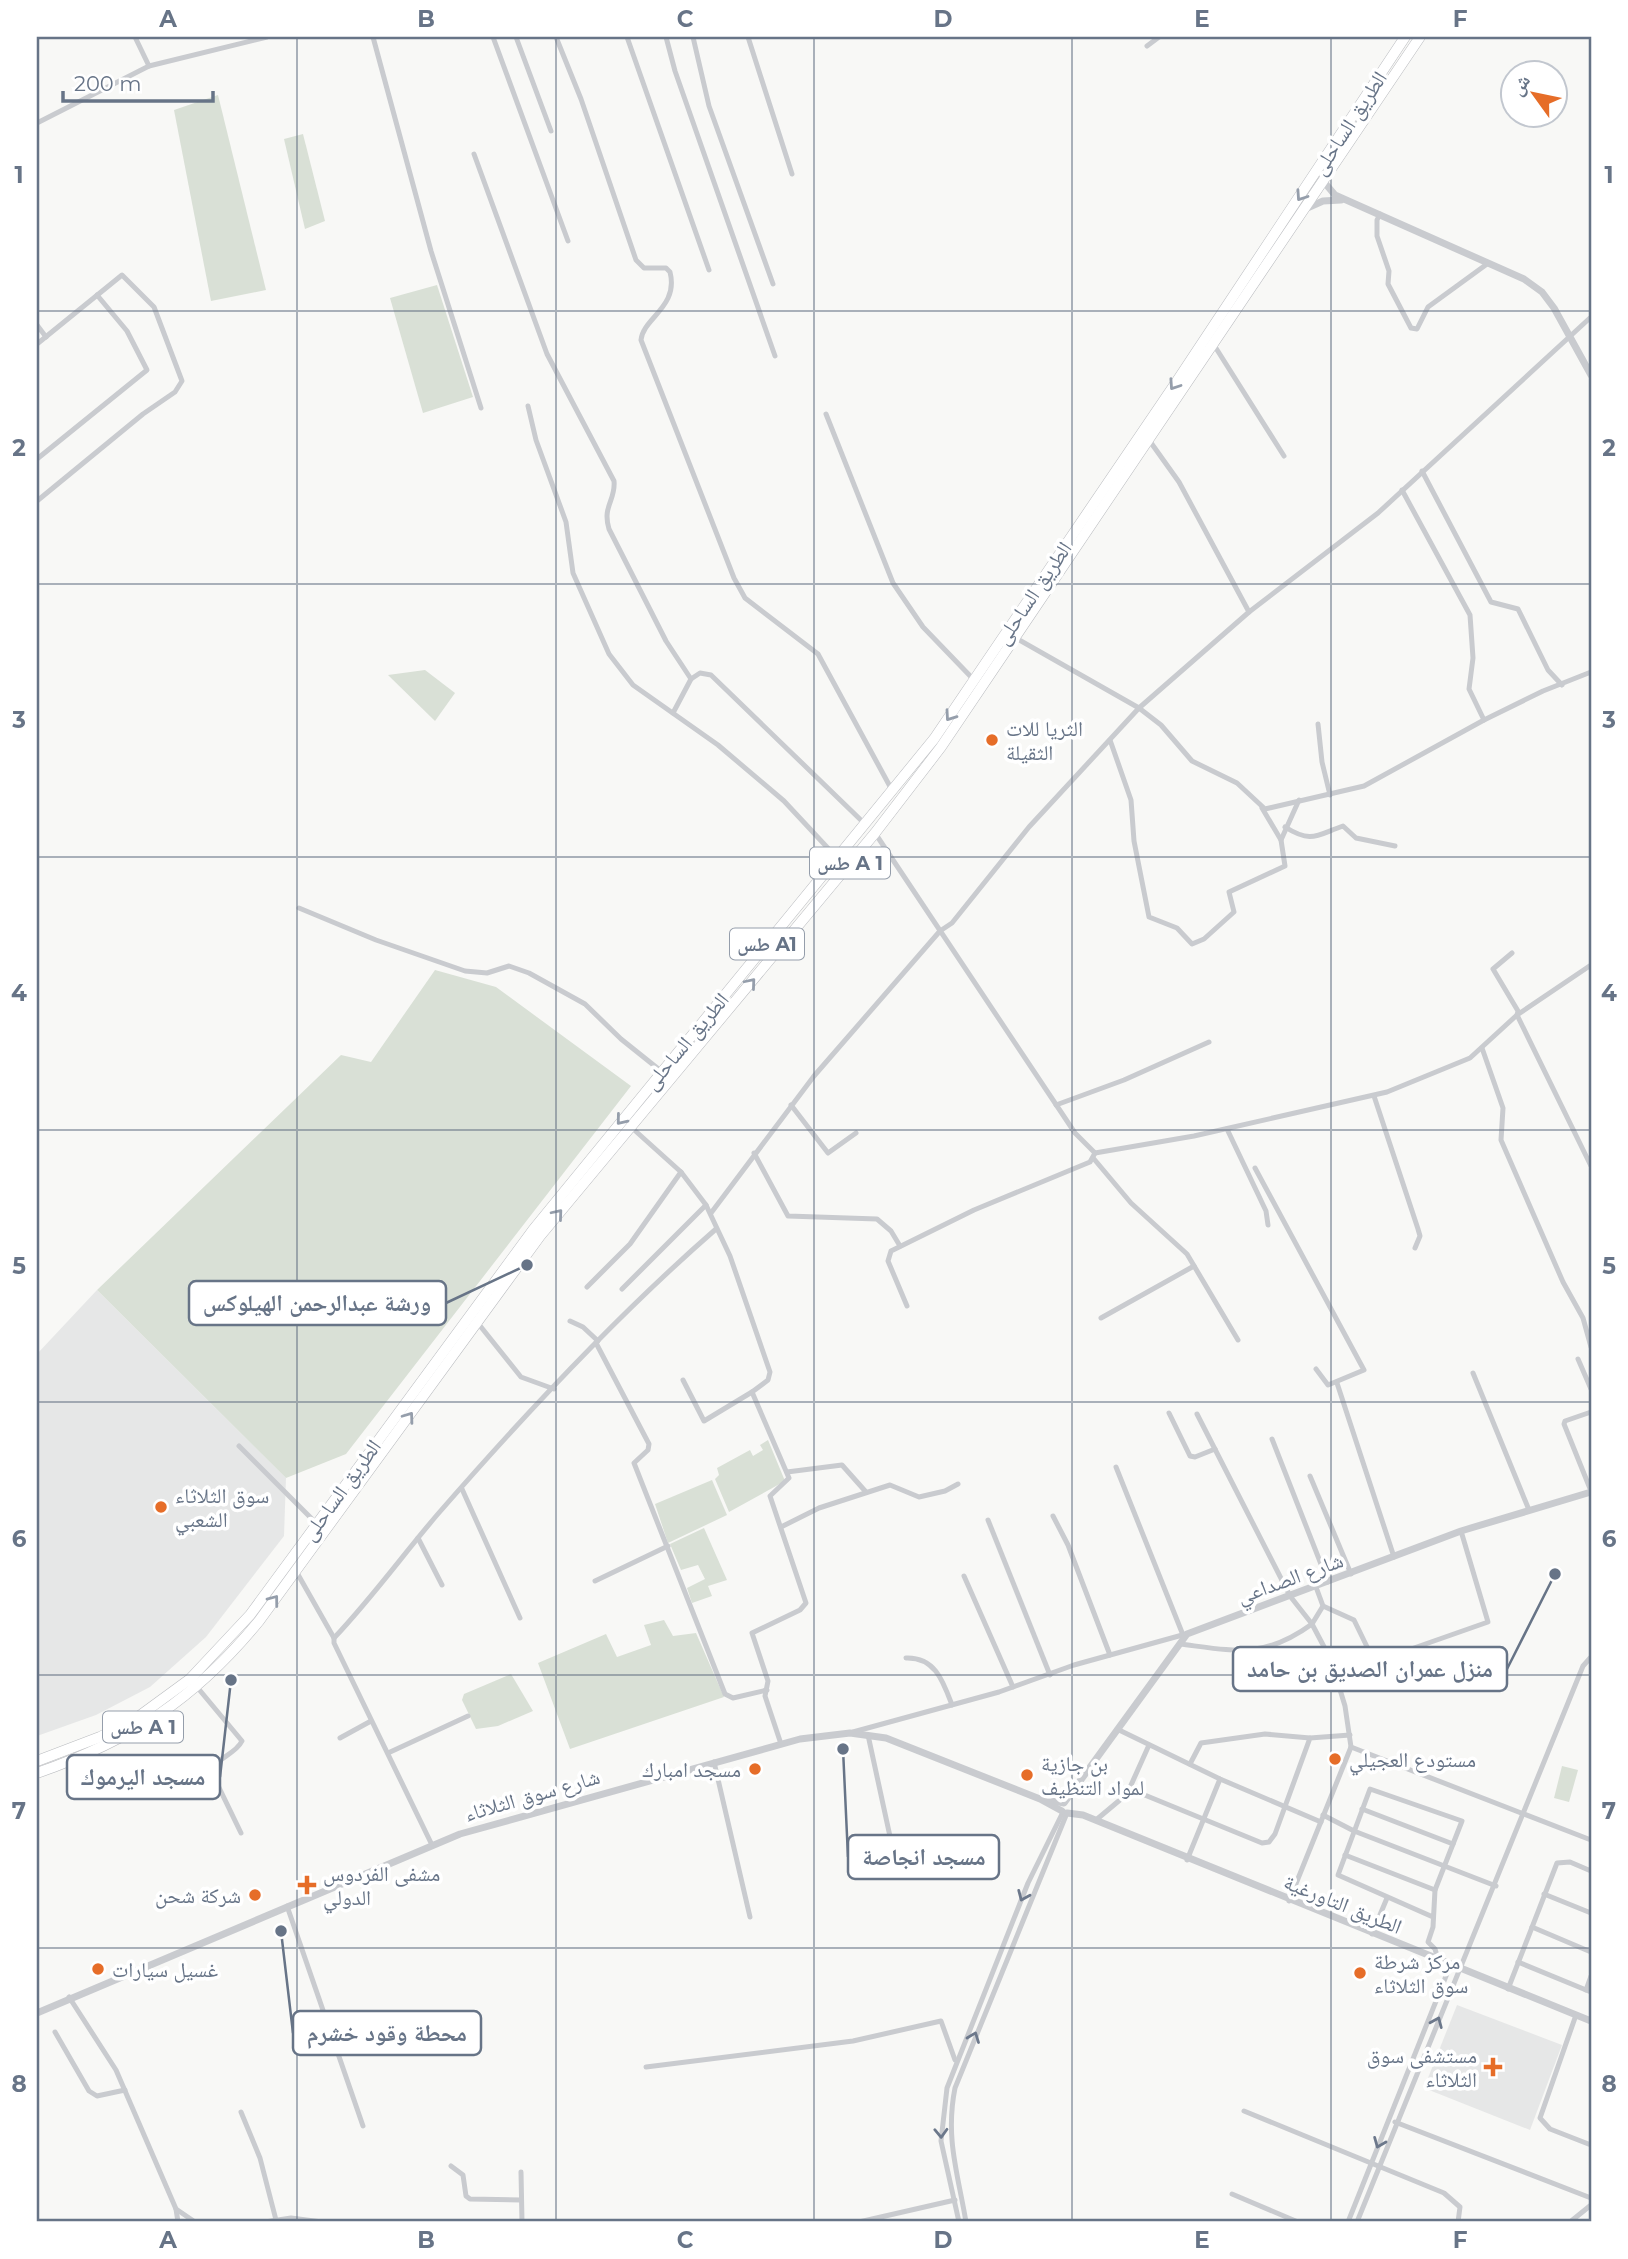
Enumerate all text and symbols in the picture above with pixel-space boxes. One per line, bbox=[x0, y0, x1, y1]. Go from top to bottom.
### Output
text: A bbox=[158, 5, 177, 33]
text: B bbox=[417, 5, 435, 33]
text: C bbox=[677, 5, 694, 33]
text: D bbox=[934, 5, 953, 33]
text: E bbox=[1194, 5, 1210, 33]
text: F bbox=[1453, 5, 1468, 33]
scale bar bbox=[63, 60, 214, 104]
north arrow bbox=[1498, 60, 1568, 130]
street label: الطريق الساحلى bbox=[1306, 66, 1393, 180]
text: ش bbox=[1505, 70, 1535, 100]
text: 200 m bbox=[74, 71, 141, 96]
text: 1 bbox=[14, 161, 24, 189]
text: 1 bbox=[1604, 161, 1614, 189]
one-way arrow bbox=[1296, 188, 1309, 201]
one-way arrow bbox=[1169, 378, 1182, 391]
text: 2 bbox=[12, 434, 26, 462]
text: 2 bbox=[1602, 434, 1616, 462]
street label: الطريق الساحلى bbox=[989, 537, 1077, 650]
text: 3 bbox=[11, 706, 26, 734]
text: 3 bbox=[1601, 706, 1616, 734]
one-way arrow bbox=[946, 708, 958, 721]
place label: الثريا للات الثقيلة bbox=[1006, 716, 1083, 765]
marker: الثريا للات الثقيلة bbox=[984, 732, 1000, 748]
road number: طس A 1 bbox=[810, 848, 890, 878]
road number: طس A1 bbox=[730, 928, 804, 960]
one-way arrow bbox=[743, 978, 755, 991]
text: 4 bbox=[11, 979, 27, 1007]
text: 4 bbox=[1601, 979, 1617, 1007]
street label: الطريق الساحلى bbox=[638, 987, 735, 1095]
one-way arrow bbox=[617, 1112, 629, 1125]
one-way arrow bbox=[550, 1210, 563, 1222]
text: 5 bbox=[12, 1252, 26, 1280]
text: 5 bbox=[1602, 1252, 1616, 1280]
callout: ورشة عبدالرحمن الهيلوكس bbox=[189, 1281, 446, 1325]
text: ورشة عبدالرحمن الهيلوكس bbox=[203, 1289, 431, 1317]
one-way arrow bbox=[400, 1412, 413, 1425]
street label: الطريق الساحلى bbox=[296, 1435, 387, 1546]
place label: سوق الثلاثاء الشعبي bbox=[175, 1483, 269, 1536]
marker: سوق الثلاثاء الشعبي bbox=[153, 1499, 169, 1515]
text: 6 bbox=[12, 1525, 27, 1553]
text: 6 bbox=[1602, 1525, 1617, 1553]
street label: شارع الصداعي bbox=[1233, 1547, 1348, 1613]
one-way arrow bbox=[266, 1596, 279, 1608]
callout: منزل عمران الصديق بن حامد bbox=[1233, 1647, 1507, 1691]
text: منزل عمران الصديق بن حامد bbox=[1247, 1655, 1493, 1683]
road number: طس A 1 bbox=[103, 1712, 183, 1742]
place label: مستودع العجيلي bbox=[1349, 1747, 1476, 1776]
place label: بن جازية لمواد التنظيف bbox=[1041, 1751, 1144, 1800]
marker: مستودع العجيلي bbox=[1327, 1751, 1343, 1767]
callout: مسجد اليرموك bbox=[67, 1755, 220, 1799]
place label: مسجد امبارك bbox=[642, 1757, 741, 1782]
marker: مسجد امبارك bbox=[747, 1761, 763, 1777]
text: مسجد اليرموك bbox=[81, 1763, 205, 1791]
street label: شارع سوق الثلاثاء bbox=[461, 1764, 603, 1827]
marker: بن جازية لمواد التنظيف bbox=[1019, 1767, 1035, 1783]
text: 7 bbox=[12, 1797, 26, 1825]
text: 7 bbox=[1602, 1797, 1616, 1825]
callout: مسجد انجاصة bbox=[848, 1835, 999, 1879]
text: مسجد انجاصة bbox=[862, 1843, 986, 1871]
place label: مشفى الفردوس الدولي bbox=[323, 1861, 440, 1914]
street label: الطريق التاورغية bbox=[1280, 1869, 1406, 1940]
marker: مشفى الفردوس الدولي bbox=[297, 1875, 317, 1895]
place label: شركة شحن bbox=[155, 1883, 241, 1909]
marker: شركة شحن bbox=[247, 1887, 263, 1903]
one-way arrow bbox=[1017, 1889, 1031, 1901]
place label: مركز شرطة سوق الثلاثاء bbox=[1374, 1949, 1468, 1999]
place label: غسيل سيارات bbox=[112, 1957, 218, 1983]
marker: غسيل سيارات bbox=[90, 1961, 106, 1977]
marker: مركز شرطة سوق الثلاثاء bbox=[1352, 1965, 1368, 1981]
callout: محطة وقود خشرم bbox=[293, 2011, 481, 2055]
one-way arrow bbox=[1429, 2017, 1443, 2030]
text: محطة وقود خشرم bbox=[307, 2019, 467, 2049]
one-way arrow bbox=[966, 2032, 980, 2044]
place label: مستشفى سوق الثلاثاء bbox=[1367, 2043, 1477, 2092]
marker: مستشفى سوق الثلاثاء bbox=[1483, 2057, 1503, 2077]
text: 8 bbox=[11, 2070, 27, 2098]
text: 8 bbox=[1601, 2070, 1617, 2098]
one-way arrow bbox=[934, 2128, 949, 2139]
one-way arrow bbox=[1374, 2137, 1388, 2149]
text: A bbox=[158, 2226, 177, 2254]
text: B bbox=[417, 2226, 435, 2254]
text: C bbox=[677, 2226, 694, 2254]
text: D bbox=[934, 2226, 953, 2254]
text: E bbox=[1194, 2226, 1210, 2254]
text: F bbox=[1453, 2226, 1468, 2254]

